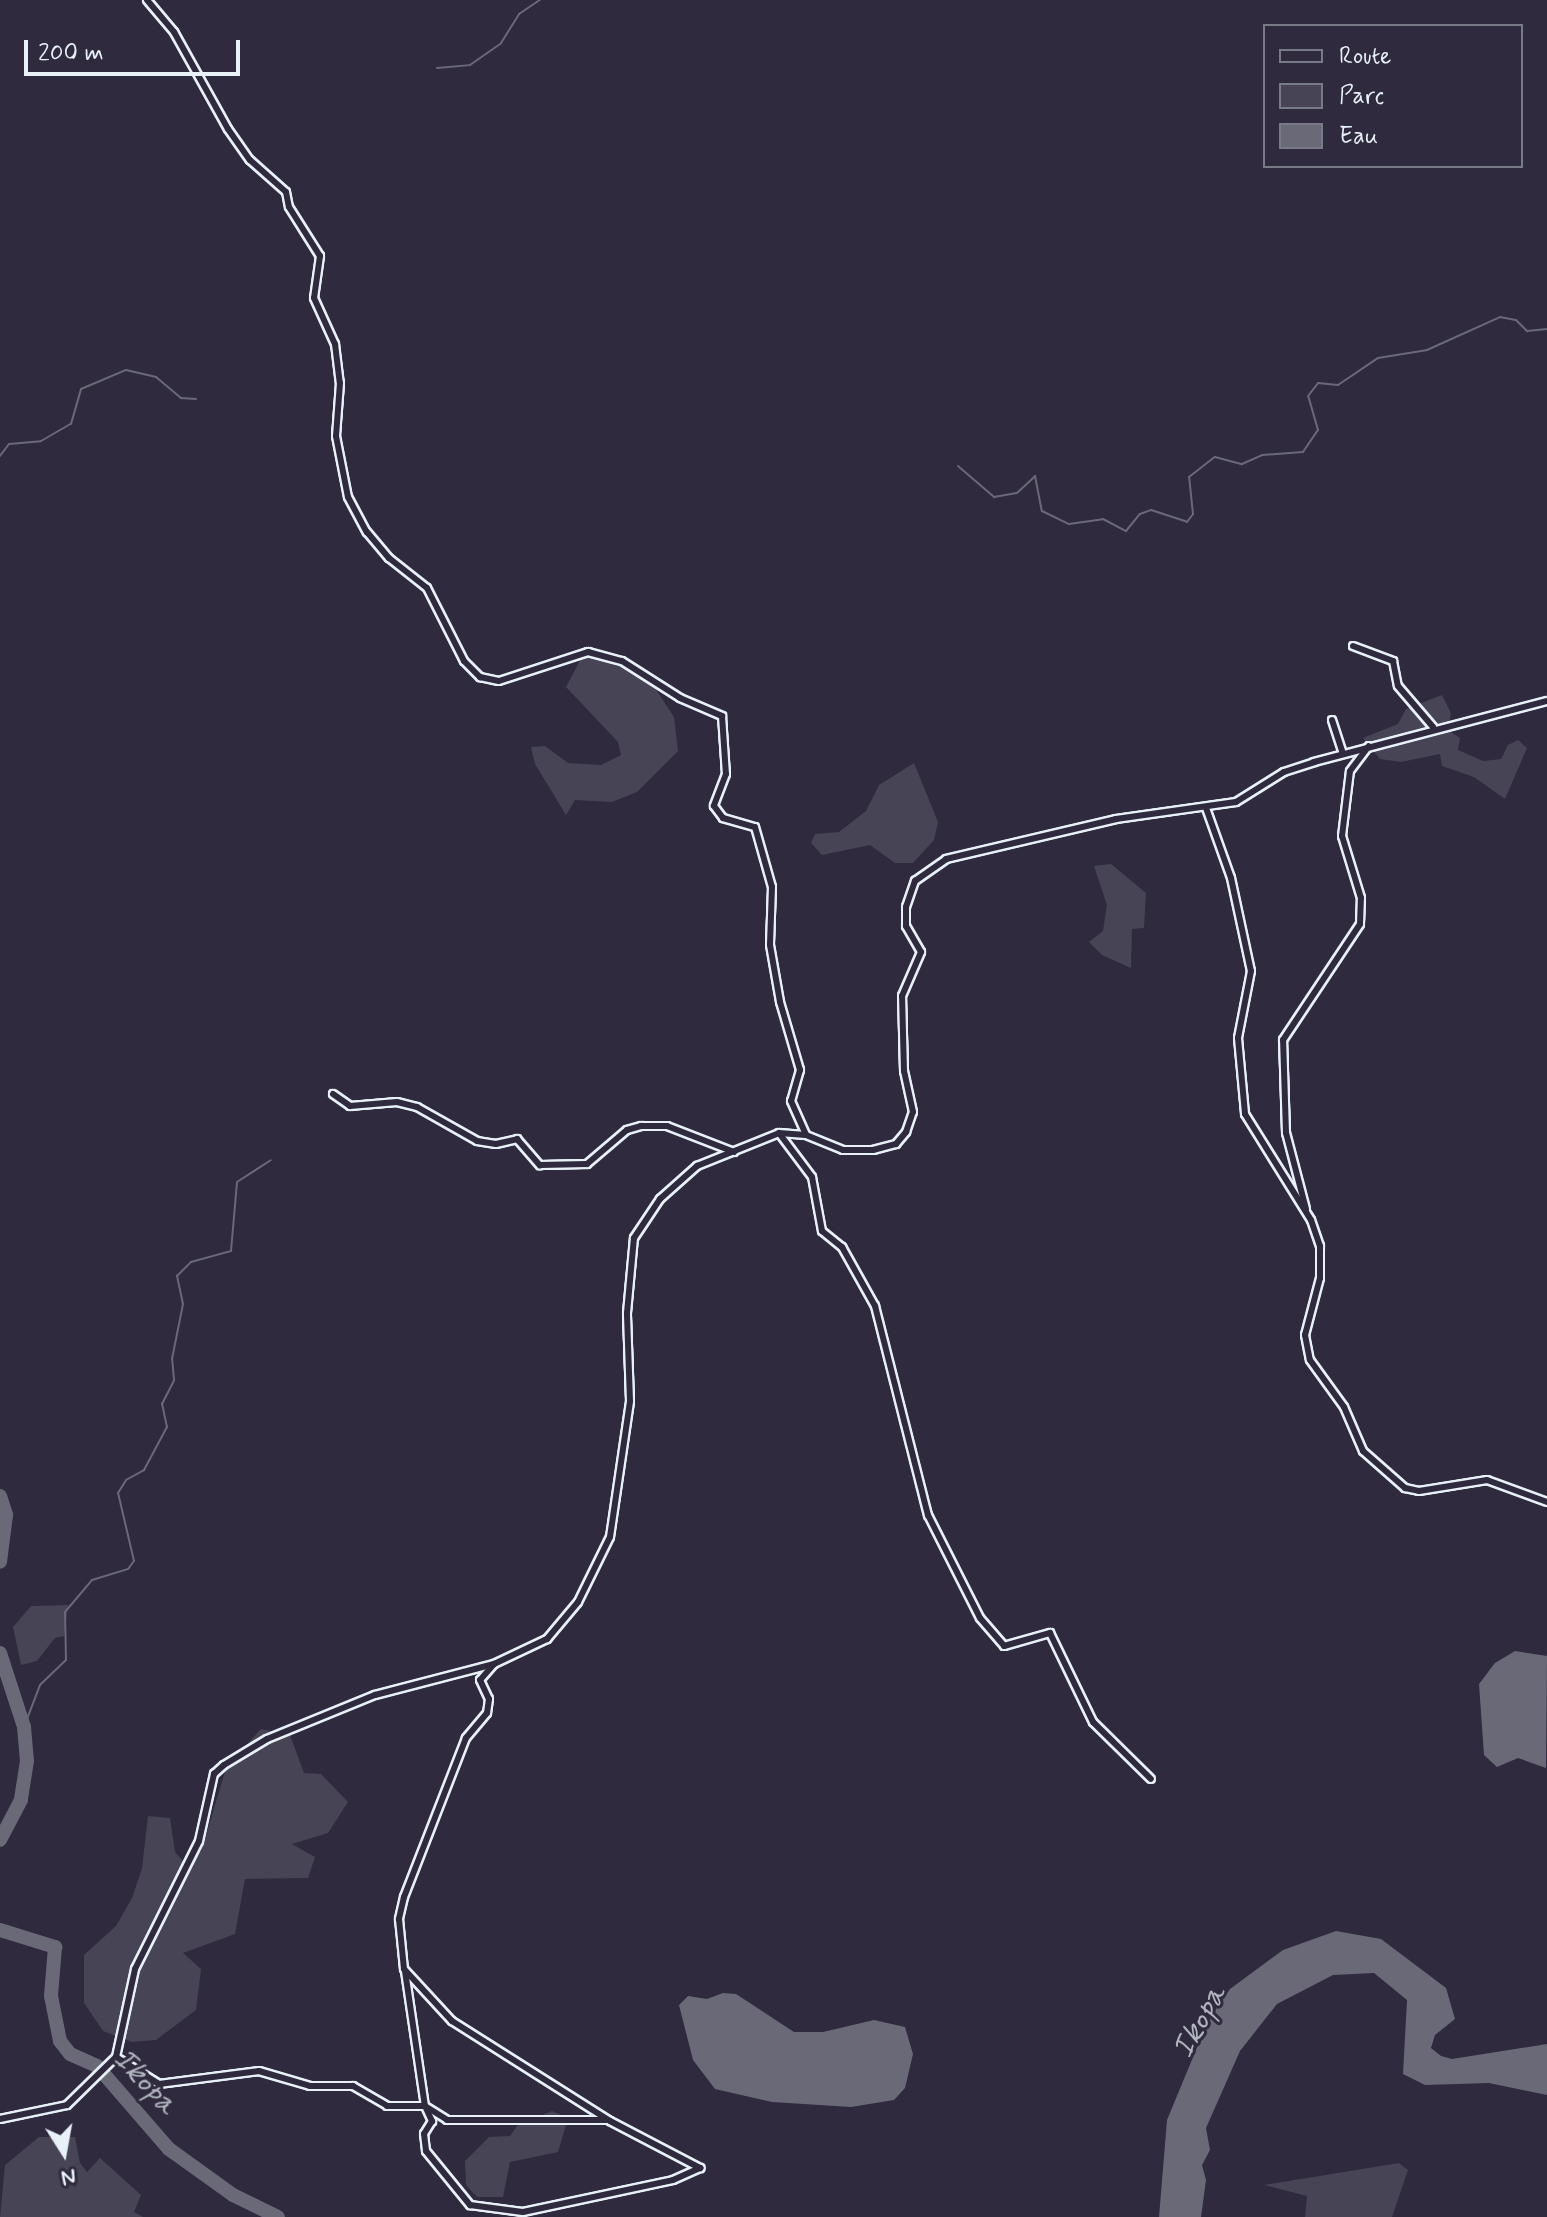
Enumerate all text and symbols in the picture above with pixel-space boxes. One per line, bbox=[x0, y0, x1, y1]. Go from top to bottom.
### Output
scale bar bbox=[28, 24, 244, 74]
legend bbox=[1263, 24, 1523, 168]
text: 200 m bbox=[38, 38, 104, 69]
text: Route bbox=[1339, 41, 1391, 72]
text: Parc bbox=[1339, 81, 1384, 112]
text: Eau bbox=[1339, 121, 1378, 152]
water label: Ikopa bbox=[1164, 1979, 1236, 2065]
water label: Ikopa bbox=[105, 2041, 185, 2123]
north arrow bbox=[24, 2113, 104, 2193]
text: N bbox=[59, 2161, 78, 2192]

